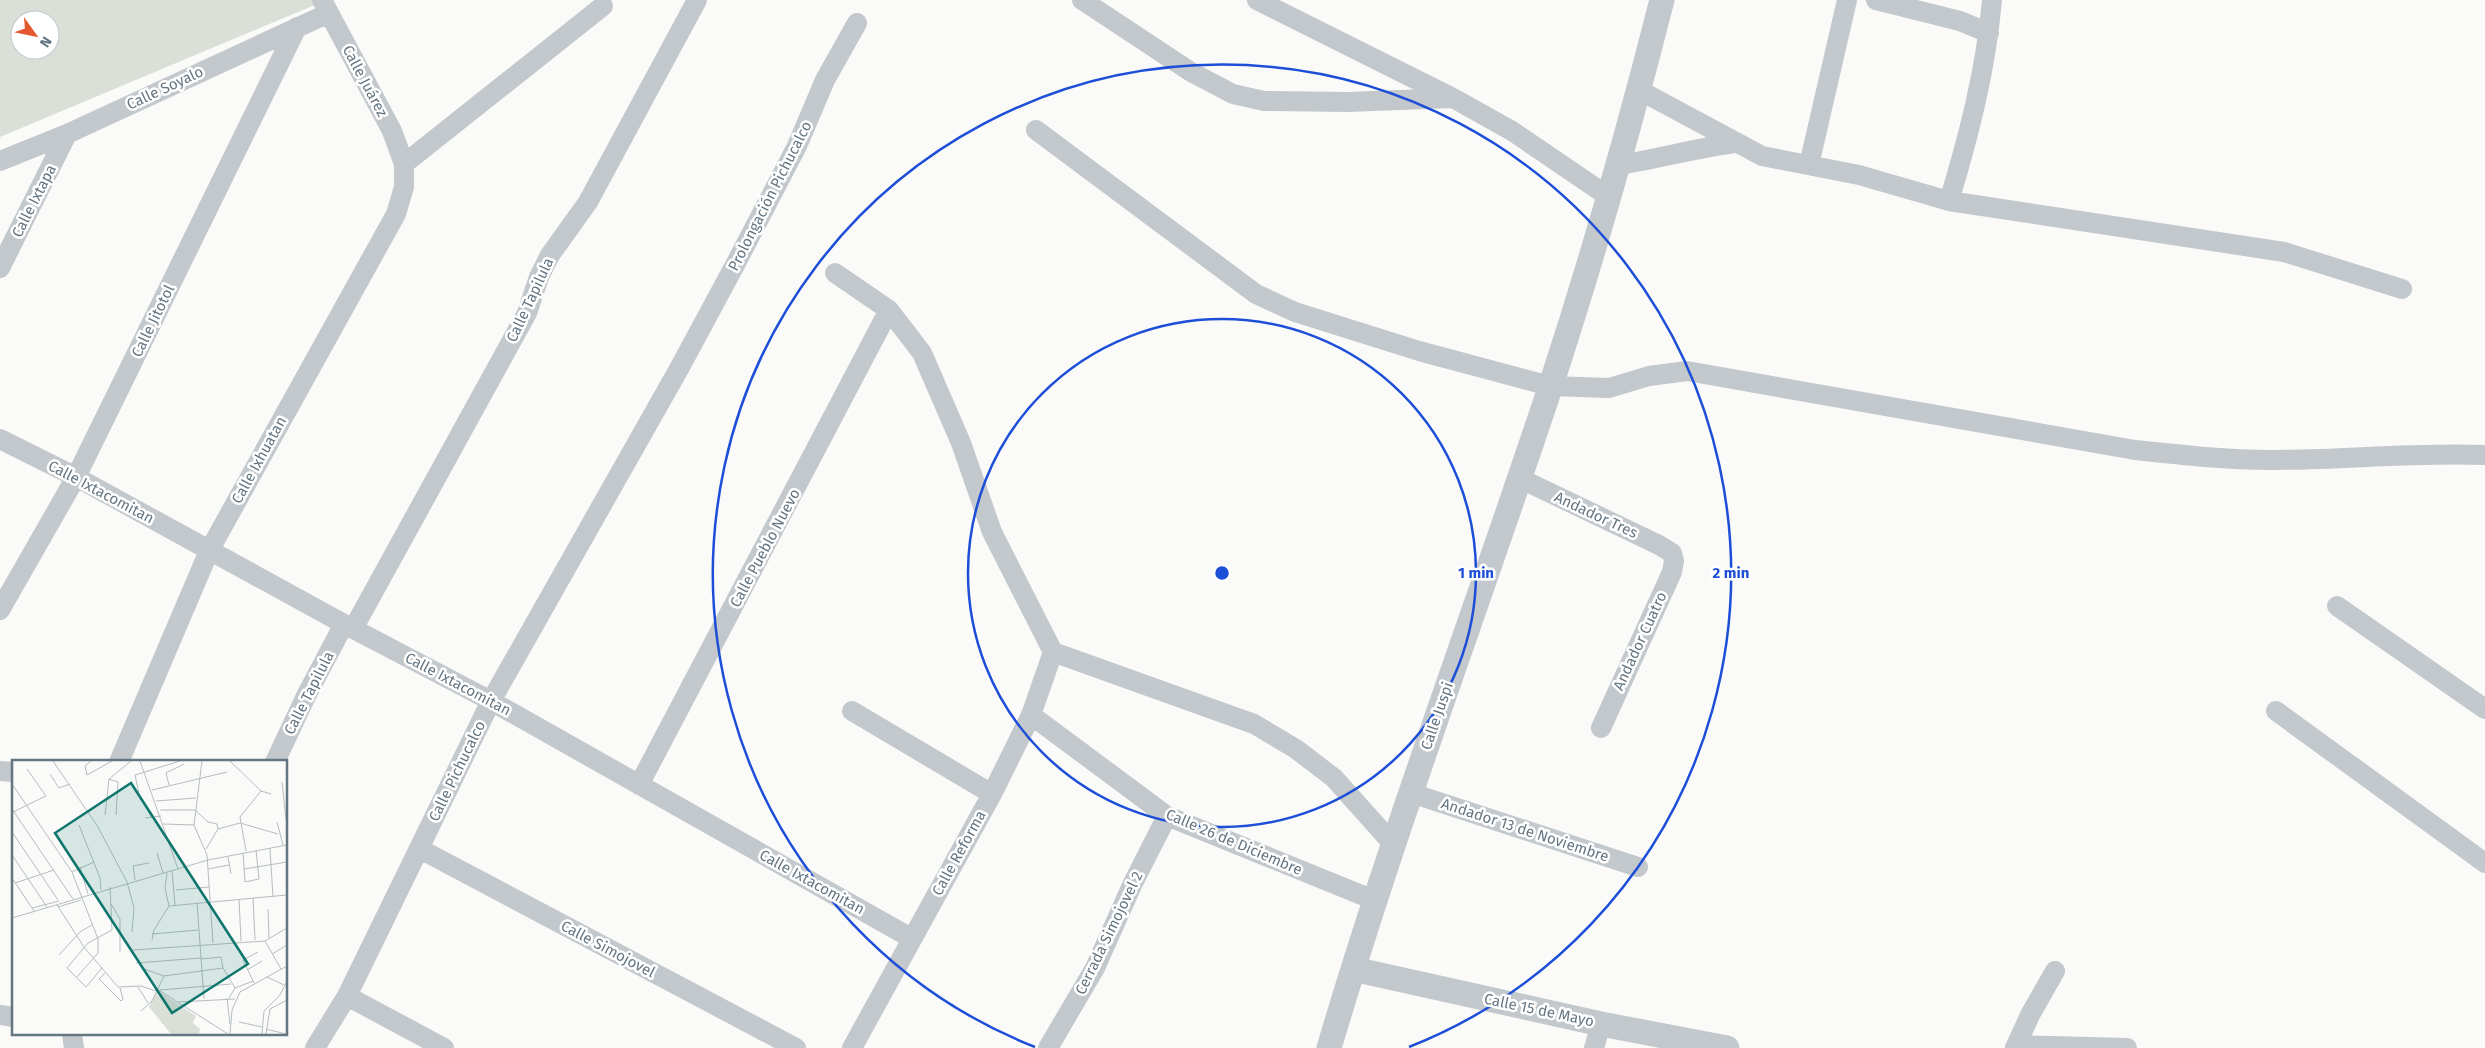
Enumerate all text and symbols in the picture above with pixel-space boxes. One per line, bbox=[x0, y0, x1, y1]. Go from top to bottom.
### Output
north arrow bbox=[10, 10, 60, 60]
text: N bbox=[36, 33, 55, 50]
street label: Calle Juárez bbox=[339, 42, 392, 120]
street label: Calle Soyalo bbox=[124, 62, 206, 114]
street label: Prolongación Pichucalco bbox=[724, 118, 816, 274]
street label: Calle Ixtapa bbox=[8, 162, 60, 240]
street label: Calle Tapilula bbox=[503, 255, 557, 345]
street label: Calle Jitotol bbox=[128, 281, 178, 360]
street label: Calle Ixhuatan bbox=[228, 413, 290, 507]
street label: Calle Ixtacomitan bbox=[45, 457, 157, 527]
street label: Calle Pueblo Nuevo bbox=[726, 486, 804, 610]
street label: Andador Tres bbox=[1551, 488, 1641, 542]
centre of rings bbox=[1213, 564, 1231, 582]
text: 1 min bbox=[1458, 564, 1494, 582]
text: 2 min bbox=[1713, 564, 1749, 582]
street label: Andador Cuatro bbox=[1609, 589, 1671, 693]
street label: Calle Tapilula bbox=[280, 648, 338, 738]
street label: Calle Ixtacomitan bbox=[402, 649, 514, 719]
street label: Calle Juspi bbox=[1417, 680, 1457, 752]
street label: Calle Pichucalco bbox=[425, 718, 489, 824]
inset map bbox=[12, 760, 288, 1036]
street label: Andador 13 de Noviembre bbox=[1439, 794, 1611, 866]
street label: Calle 26 de Diciembre bbox=[1163, 805, 1305, 879]
street label: Calle Reforma bbox=[928, 807, 990, 899]
street label: Calle Ixtacomitan bbox=[756, 846, 868, 918]
street label: Cerrada Simojovel 2 bbox=[1071, 868, 1147, 998]
street label: Calle Simojovel bbox=[558, 917, 659, 982]
street label: Calle 15 de Mayo bbox=[1482, 990, 1596, 1030]

